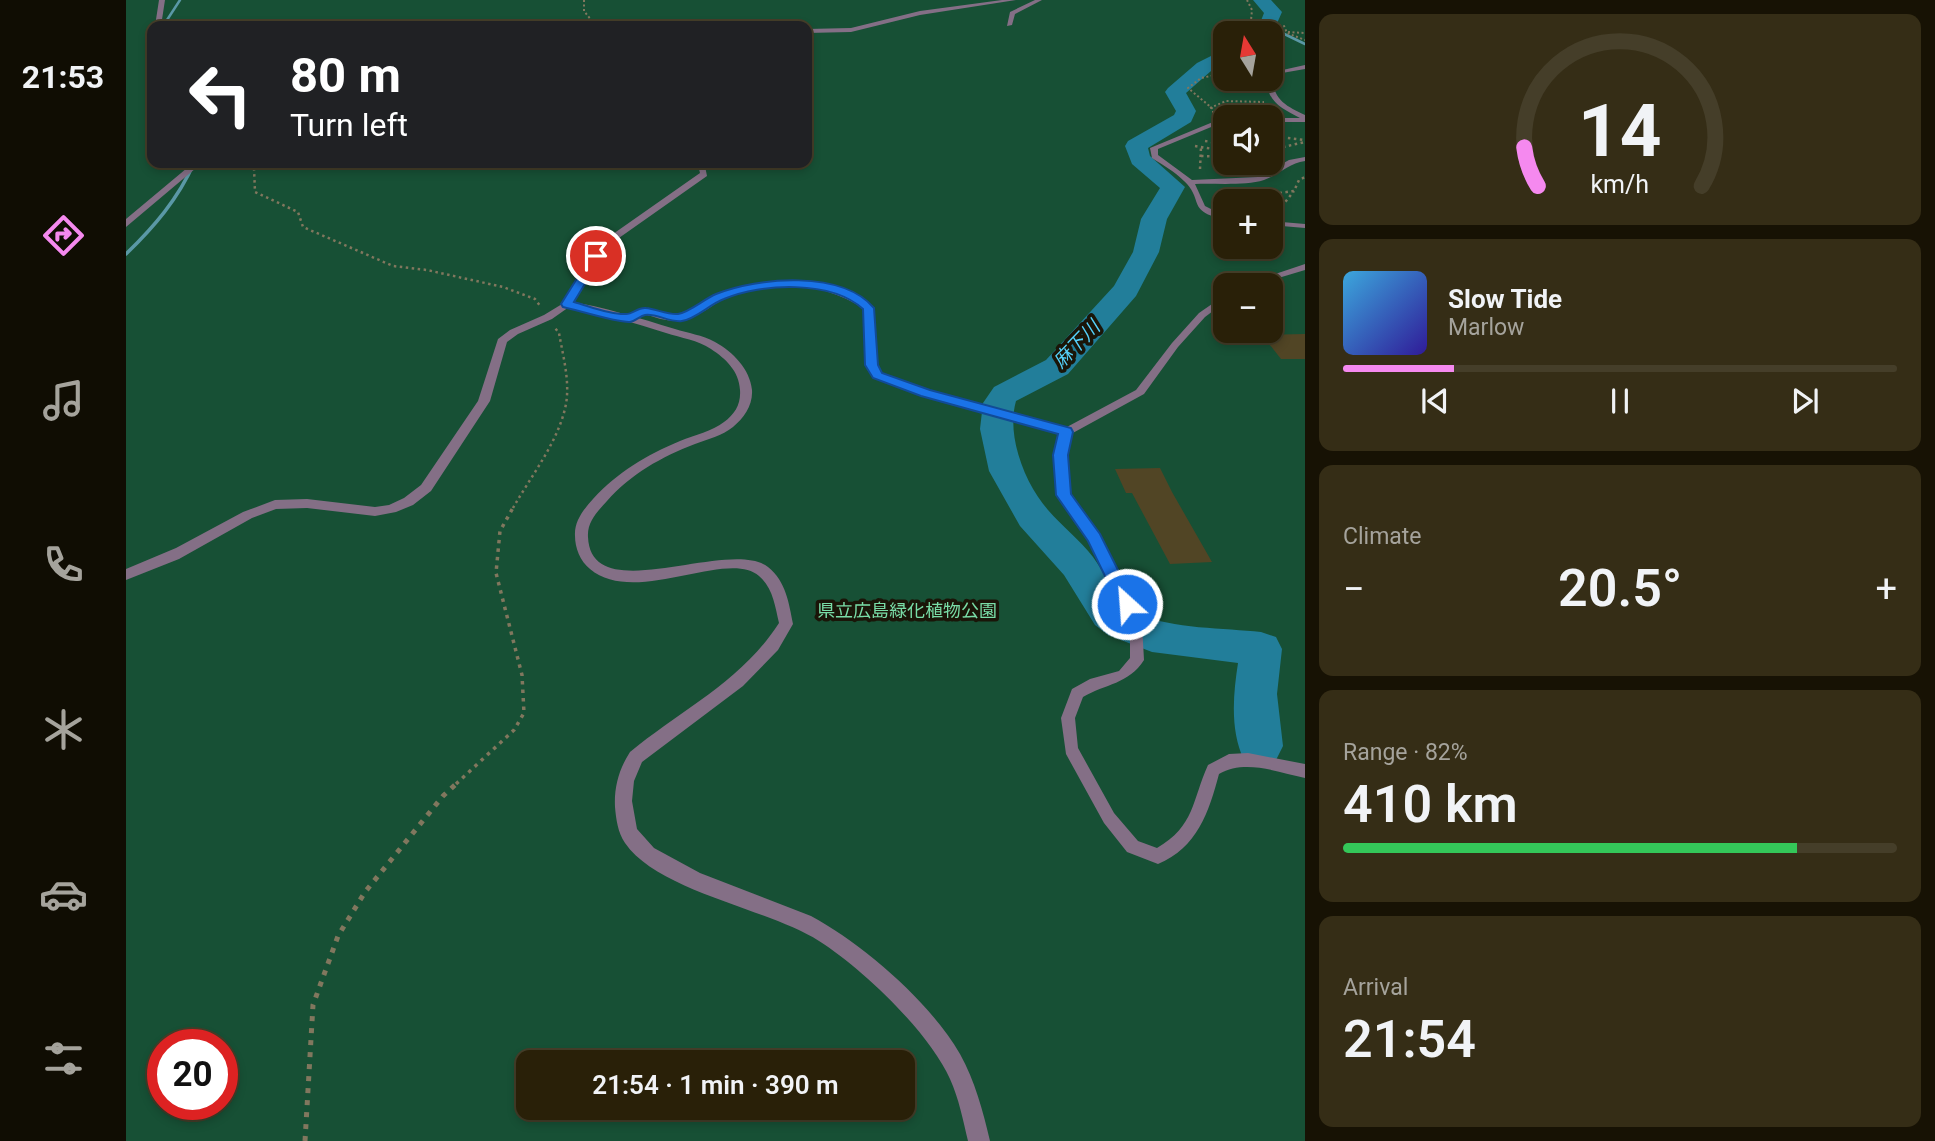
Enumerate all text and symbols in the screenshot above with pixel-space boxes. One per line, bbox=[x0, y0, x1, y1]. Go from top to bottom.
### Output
north arrow bbox=[1213, 21, 1283, 91]
map controls bbox=[1213, 21, 1283, 343]
text: 80 m bbox=[290, 47, 401, 104]
icon: left bbox=[175, 49, 266, 140]
text: 21:53 bbox=[22, 58, 104, 96]
text: 14 bbox=[1578, 88, 1662, 174]
button: sound bbox=[1213, 105, 1283, 175]
text: Turn left bbox=[290, 106, 408, 144]
text: km/h bbox=[1591, 170, 1649, 199]
button: + bbox=[1213, 189, 1283, 259]
icon: directions bbox=[39, 211, 88, 260]
pin bbox=[566, 226, 626, 286]
icon: arrive bbox=[577, 237, 615, 275]
button: − bbox=[1213, 273, 1283, 343]
text: Slow Tide bbox=[1448, 284, 1562, 314]
water label: 麻下川 bbox=[1048, 314, 1106, 373]
text: Marlow bbox=[1448, 314, 1524, 341]
icon: music bbox=[39, 376, 88, 425]
icon: previous bbox=[1416, 382, 1454, 420]
icon: pause bbox=[1601, 382, 1639, 420]
icon: next bbox=[1786, 382, 1824, 420]
text: Climate bbox=[1343, 523, 1422, 550]
icon: phone bbox=[39, 540, 88, 589]
text: 20.5° bbox=[1558, 558, 1682, 619]
position arrow bbox=[1090, 567, 1164, 641]
text: − bbox=[1343, 567, 1365, 611]
text: + bbox=[1875, 567, 1897, 611]
park label: 県立広島緑化植物公園 bbox=[817, 600, 997, 621]
icon: climate bbox=[39, 705, 88, 754]
text: Range · 82% bbox=[1343, 739, 1468, 766]
text: 410 km bbox=[1343, 774, 1518, 835]
icon: car bbox=[39, 870, 88, 919]
text: Arrival bbox=[1343, 974, 1408, 1001]
text: 21:54 bbox=[1343, 1009, 1476, 1070]
speed limit sign: 20 bbox=[147, 1029, 238, 1120]
icon: filters bbox=[39, 1034, 88, 1083]
text: 21:54 · 1 min · 390 m bbox=[592, 1070, 839, 1100]

